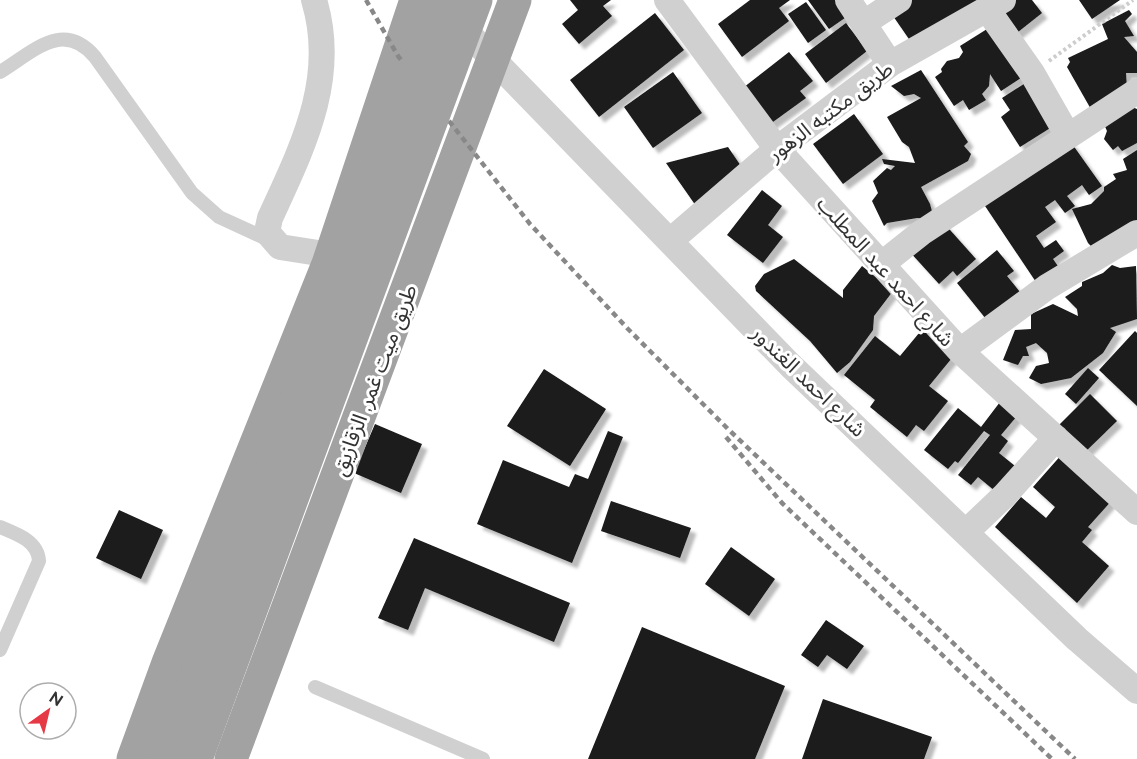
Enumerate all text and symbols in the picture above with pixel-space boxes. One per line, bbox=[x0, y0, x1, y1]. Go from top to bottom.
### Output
street label: طريق مكتبه الزهور bbox=[762, 56, 898, 168]
street label: شارع احمد عبد المطلب bbox=[810, 191, 960, 353]
street label: طريق ميت غمر, الزقازيق bbox=[326, 281, 423, 479]
street label: شارع احمد الغندور bbox=[744, 319, 871, 444]
north arrow bbox=[18, 681, 78, 741]
text: N bbox=[46, 688, 66, 710]

